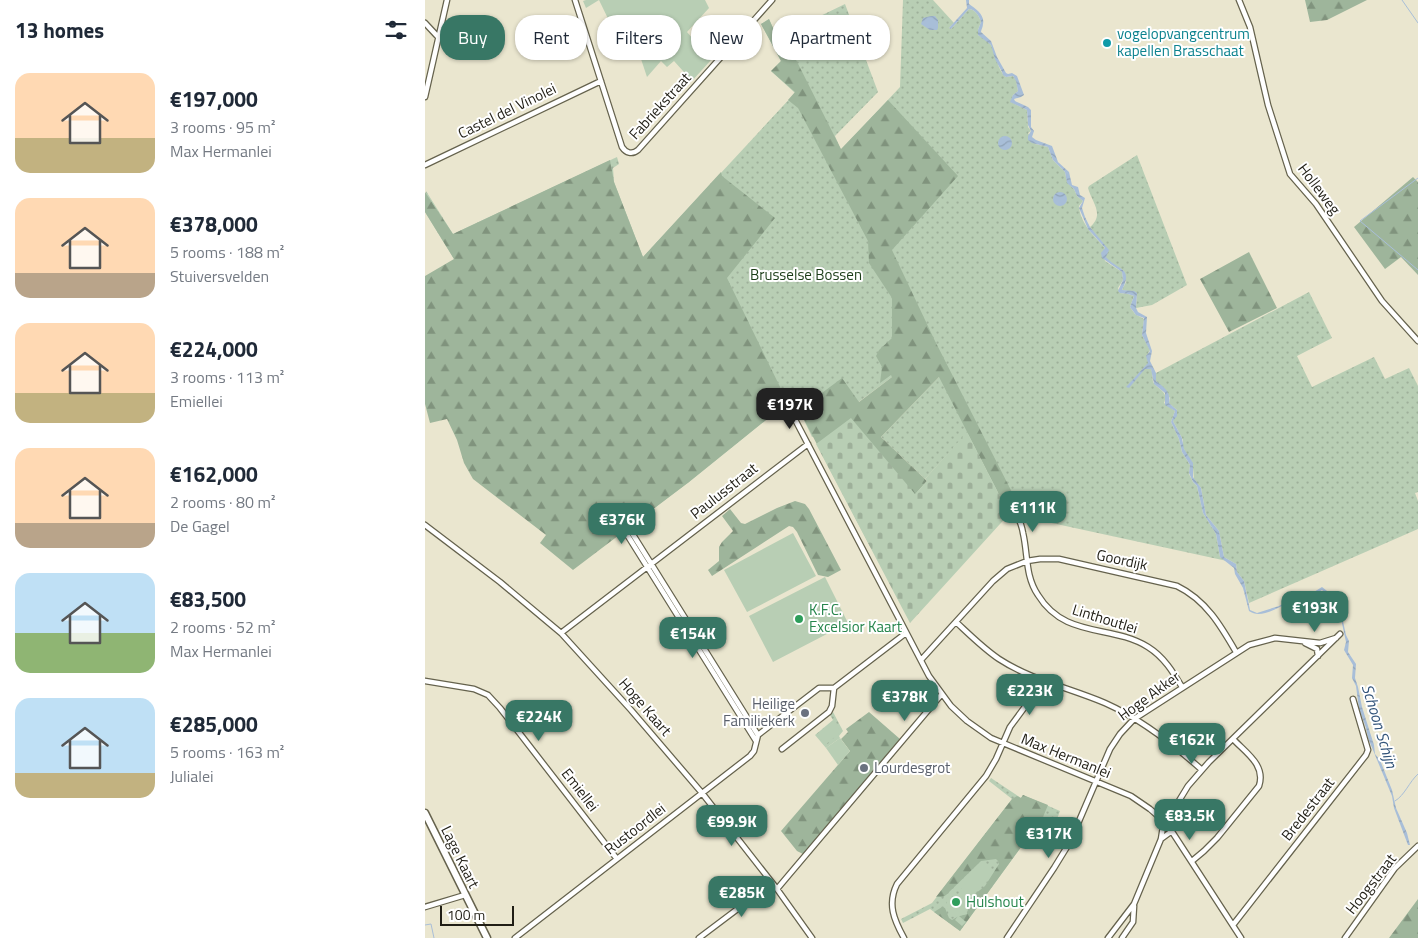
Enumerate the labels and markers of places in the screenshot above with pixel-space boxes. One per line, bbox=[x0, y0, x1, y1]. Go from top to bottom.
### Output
place label: vogelopvangcentrum kapellen Brasschaat bbox=[1117, 22, 1250, 62]
marker: vogelopvangcentrum kapellen Brasschaat bbox=[1101, 37, 1113, 49]
pin: €197K bbox=[755, 388, 825, 430]
pin: €111K bbox=[998, 490, 1068, 533]
pin: €376K bbox=[587, 502, 657, 545]
pin: €193K bbox=[1280, 590, 1350, 633]
place label: K.F.C. Excelsior Kaart bbox=[809, 598, 903, 638]
marker: K.F.C. Excelsior Kaart bbox=[793, 613, 805, 625]
pin: €154K bbox=[658, 616, 728, 659]
pin: €223K bbox=[995, 674, 1065, 716]
pin: €378K bbox=[870, 680, 940, 722]
place label: Heilige Familiekerk bbox=[723, 692, 795, 732]
pin: €224K bbox=[504, 700, 574, 742]
marker: Heilige Familiekerk bbox=[799, 707, 811, 719]
pin: €162K bbox=[1157, 722, 1227, 765]
place label: Lourdesgrot bbox=[874, 756, 951, 779]
marker: Lourdesgrot bbox=[858, 762, 870, 774]
pin: €83.5K bbox=[1149, 798, 1231, 841]
pin: €99.9K bbox=[691, 804, 773, 847]
pin: €317K bbox=[1014, 816, 1084, 859]
pin: €285K bbox=[707, 876, 777, 918]
place label: Hulshout bbox=[966, 890, 1024, 913]
marker: Hulshout bbox=[950, 896, 962, 908]

